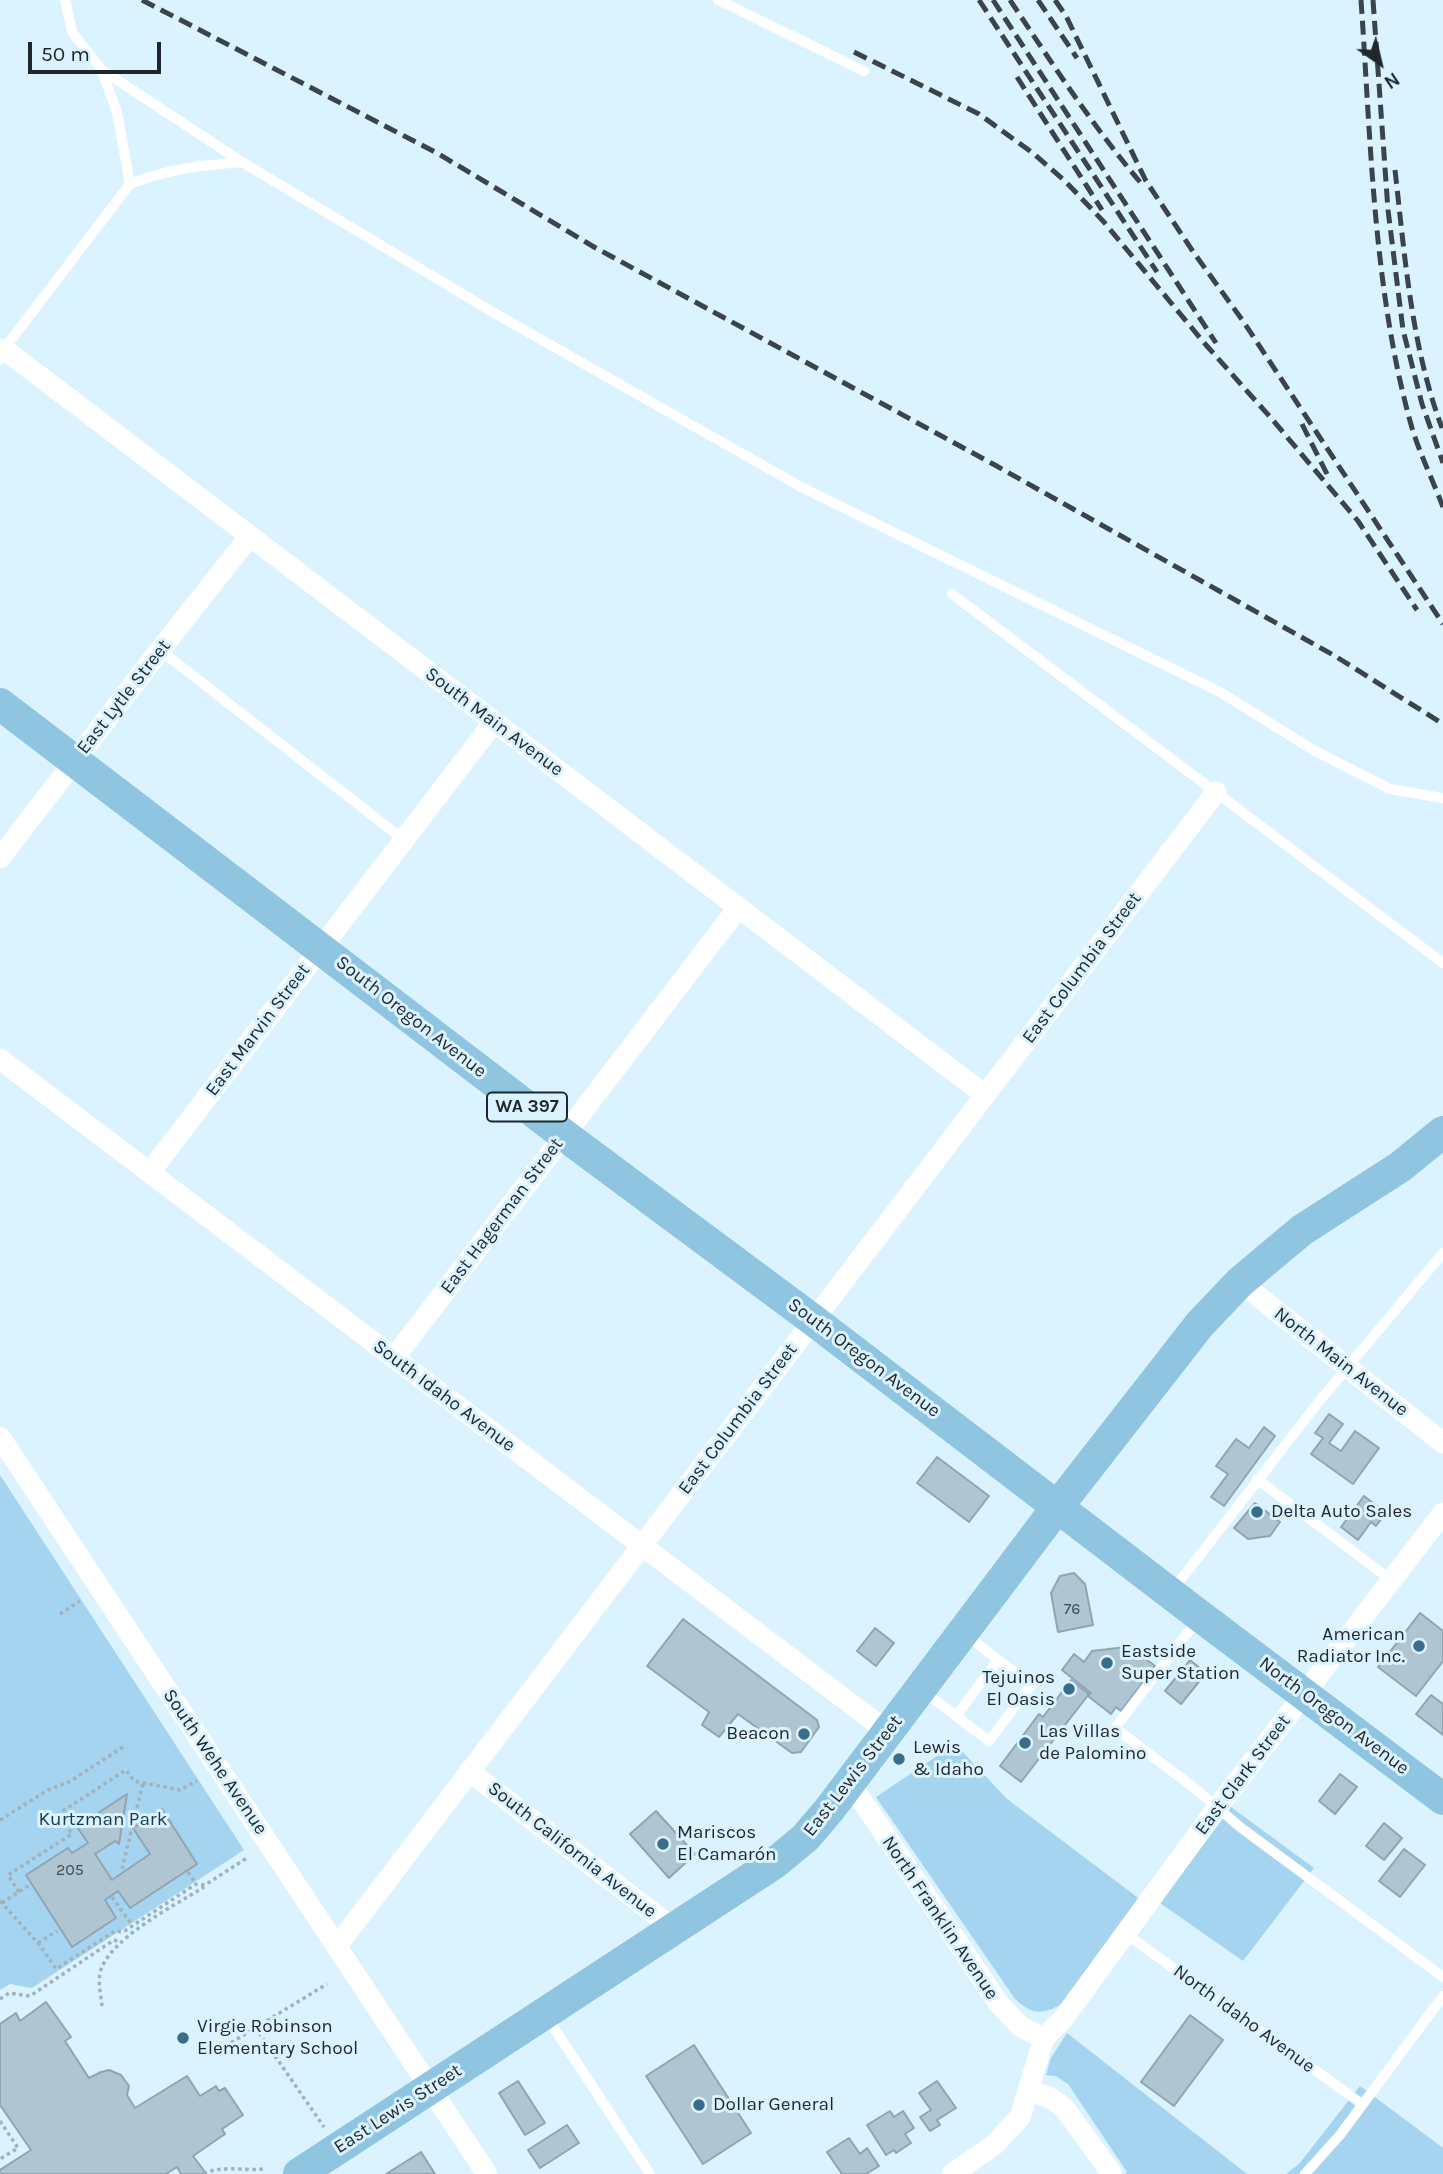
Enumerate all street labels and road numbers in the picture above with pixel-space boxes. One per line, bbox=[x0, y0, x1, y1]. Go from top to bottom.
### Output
street label: East Lytle Street bbox=[72, 635, 176, 759]
street label: South Main Avenue bbox=[420, 663, 568, 781]
street label: East Columbia Street bbox=[1018, 888, 1146, 1048]
street label: South Oregon Avenue bbox=[331, 951, 491, 1083]
street label: East Marvin Street bbox=[201, 959, 315, 1101]
road number: WA 397 bbox=[487, 1092, 567, 1122]
street label: East Hagerman Street bbox=[436, 1133, 568, 1299]
street label: South Oregon Avenue bbox=[783, 1293, 945, 1423]
street label: North Main Avenue bbox=[1269, 1303, 1413, 1421]
street label: South Idaho Avenue bbox=[368, 1335, 520, 1457]
street label: East Columbia Street bbox=[674, 1339, 802, 1499]
street label: North Oregon Avenue bbox=[1255, 1652, 1413, 1780]
street label: South Wehe Avenue bbox=[158, 1685, 272, 1839]
street label: East Clark Street bbox=[1190, 1710, 1296, 1840]
street label: East Lewis Street bbox=[799, 1711, 907, 1841]
street label: South California Avenue bbox=[483, 1777, 661, 1923]
street label: North Franklin Avenue bbox=[877, 1832, 1003, 2004]
street label: North Idaho Avenue bbox=[1169, 1960, 1319, 2078]
street label: East Lewis Street bbox=[330, 2059, 466, 2159]

